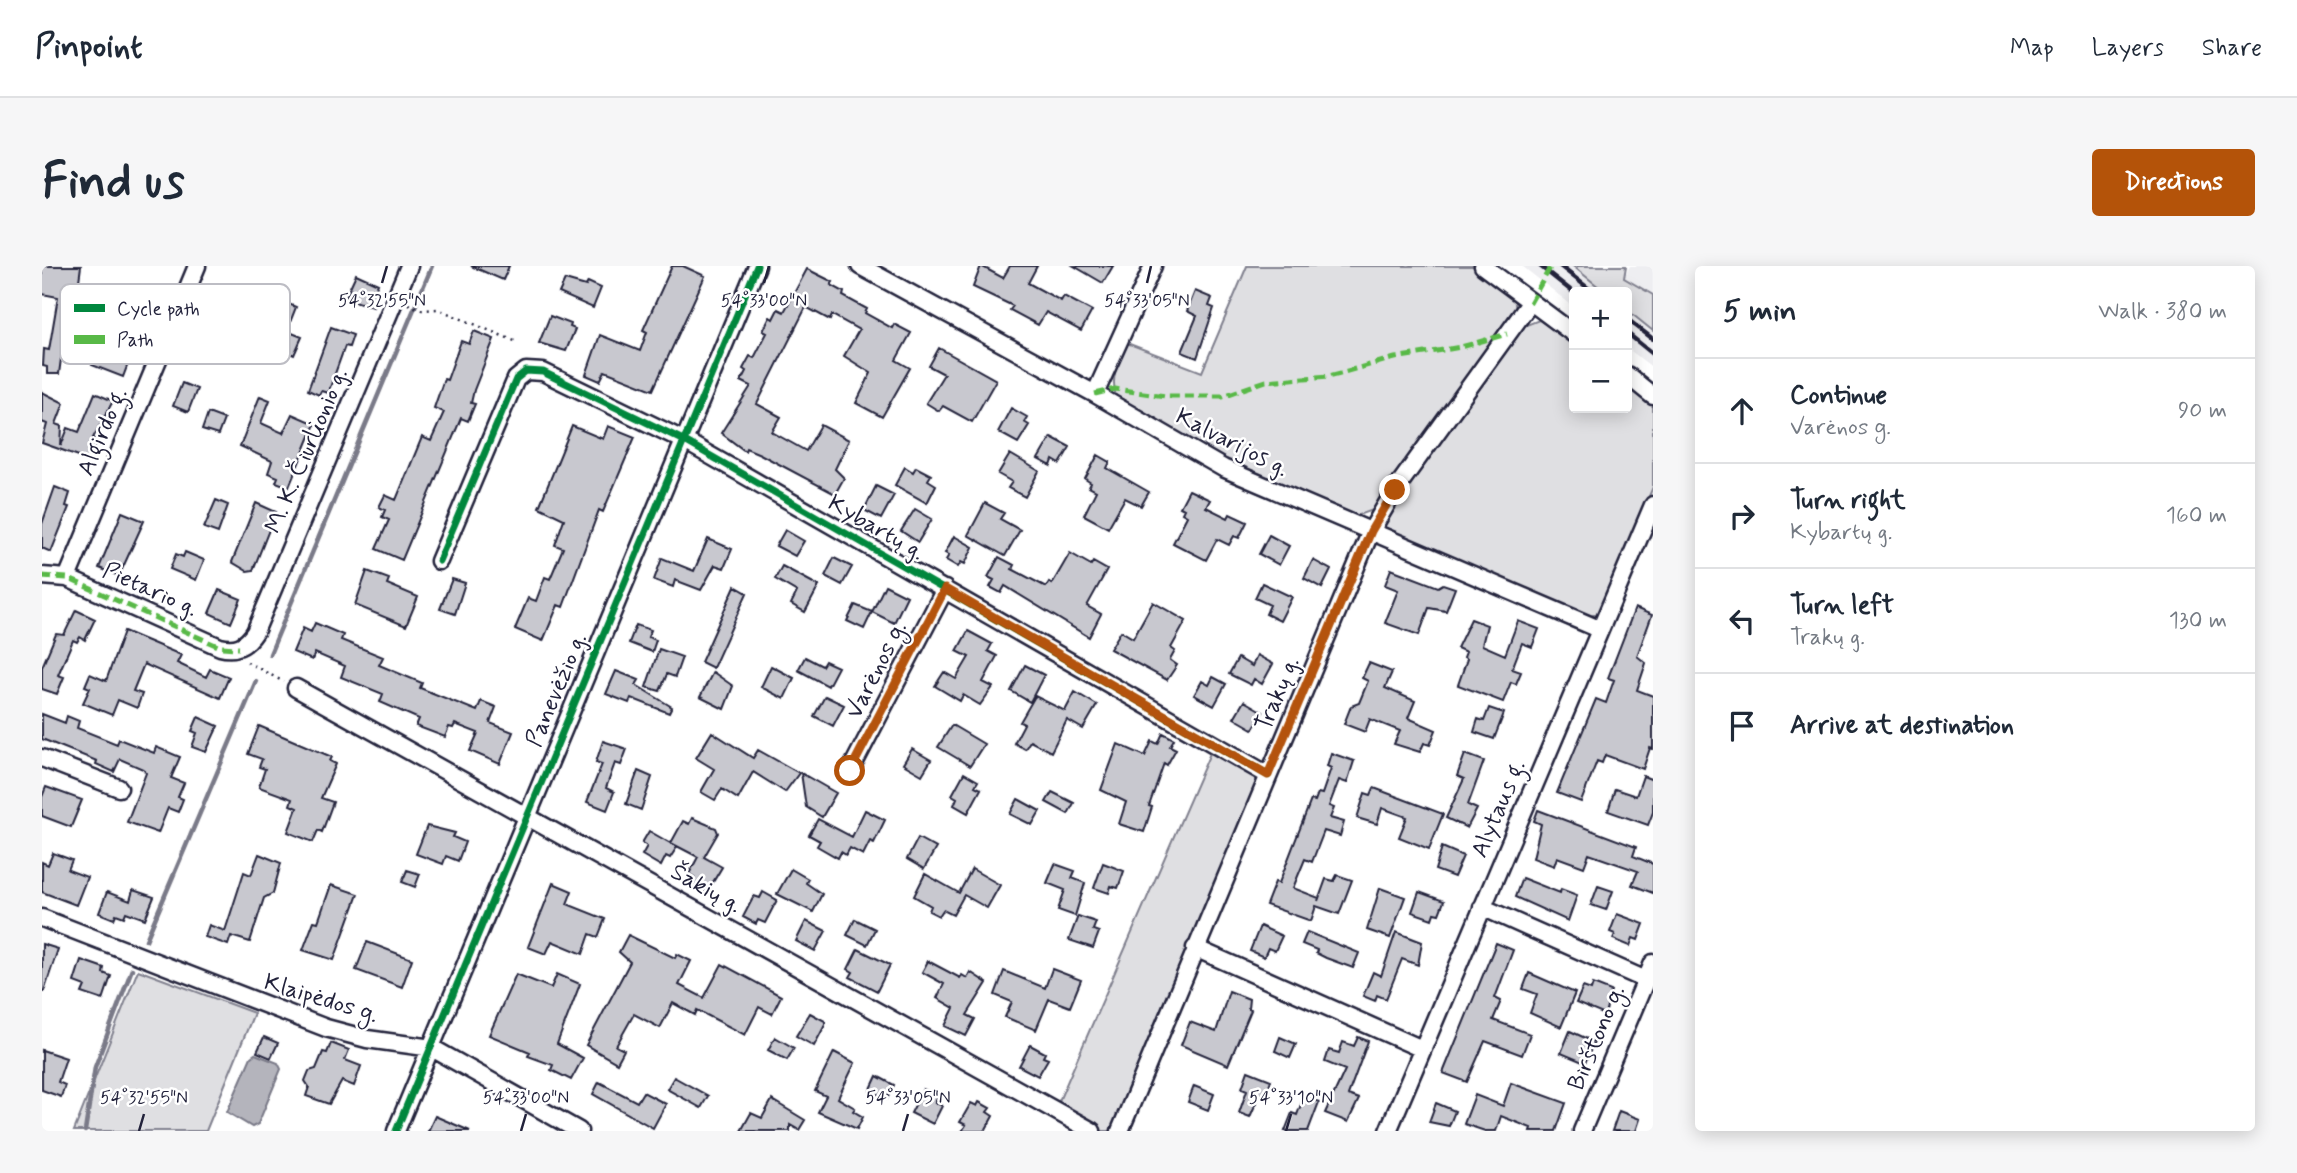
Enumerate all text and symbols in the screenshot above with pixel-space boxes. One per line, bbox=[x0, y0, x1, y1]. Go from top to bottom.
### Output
text: Pinpoint bbox=[35, 26, 143, 70]
text: Map bbox=[2010, 33, 2054, 64]
text: Layers bbox=[2092, 33, 2164, 64]
text: Share bbox=[2202, 33, 2262, 64]
button: Directions bbox=[2092, 149, 2255, 216]
text: Find us bbox=[42, 150, 185, 215]
legend bbox=[60, 284, 290, 364]
map controls bbox=[1569, 287, 1632, 413]
button: + bbox=[1569, 287, 1632, 350]
text: 54°32'55"N bbox=[338, 289, 426, 313]
text: 54°33'00"N bbox=[721, 289, 807, 313]
text: 54°33'05"N bbox=[1104, 289, 1190, 313]
text: 5 min bbox=[1723, 292, 1797, 331]
text: Cycle path bbox=[117, 297, 200, 322]
text: Walk · 380 m bbox=[2098, 297, 2227, 327]
text: Path bbox=[117, 328, 154, 353]
button: − bbox=[1569, 350, 1632, 413]
street label: M. K. Čiurlionio g. bbox=[258, 364, 356, 538]
text: Continue bbox=[1790, 379, 1887, 413]
street label: Algirdo g. bbox=[71, 383, 138, 482]
icon: ahead bbox=[1723, 392, 1761, 430]
text: 90 m bbox=[2178, 396, 2227, 426]
street label: Kalvarijos g. bbox=[1170, 401, 1294, 485]
text: Varėnos g. bbox=[1790, 413, 1891, 443]
route end bbox=[1379, 474, 1410, 505]
text: Turn right bbox=[1790, 484, 1906, 518]
street label: Kybartų g. bbox=[822, 488, 930, 568]
icon: right bbox=[1723, 497, 1761, 535]
text: 160 m bbox=[2166, 501, 2227, 531]
text: Kybartų g. bbox=[1790, 518, 1893, 548]
street label: Pietario g. bbox=[98, 555, 202, 625]
text: Turn left bbox=[1790, 589, 1894, 623]
icon: left bbox=[1723, 602, 1761, 640]
text: 130 m bbox=[2169, 606, 2227, 636]
street label: Varėnos g. bbox=[839, 616, 917, 725]
text: Trakų g. bbox=[1790, 623, 1865, 653]
street label: Panevėžio g. bbox=[519, 628, 595, 752]
street label: Trakų g. bbox=[1248, 652, 1308, 736]
icon: arrive bbox=[1723, 707, 1761, 745]
text: Arrive at destination bbox=[1790, 709, 2014, 743]
route start bbox=[834, 755, 865, 786]
street label: Alytaus g. bbox=[1465, 755, 1536, 864]
street label: Šakių g. bbox=[665, 857, 747, 921]
street label: Klaipėdos g. bbox=[260, 967, 382, 1033]
street label: Birštono g. bbox=[1561, 981, 1635, 1096]
text: 54°32'55"N bbox=[100, 1086, 188, 1110]
text: 54°33'00"N bbox=[483, 1086, 569, 1110]
text: 54°33'05"N bbox=[865, 1086, 951, 1110]
text: 54°33'10"N bbox=[1249, 1086, 1333, 1110]

